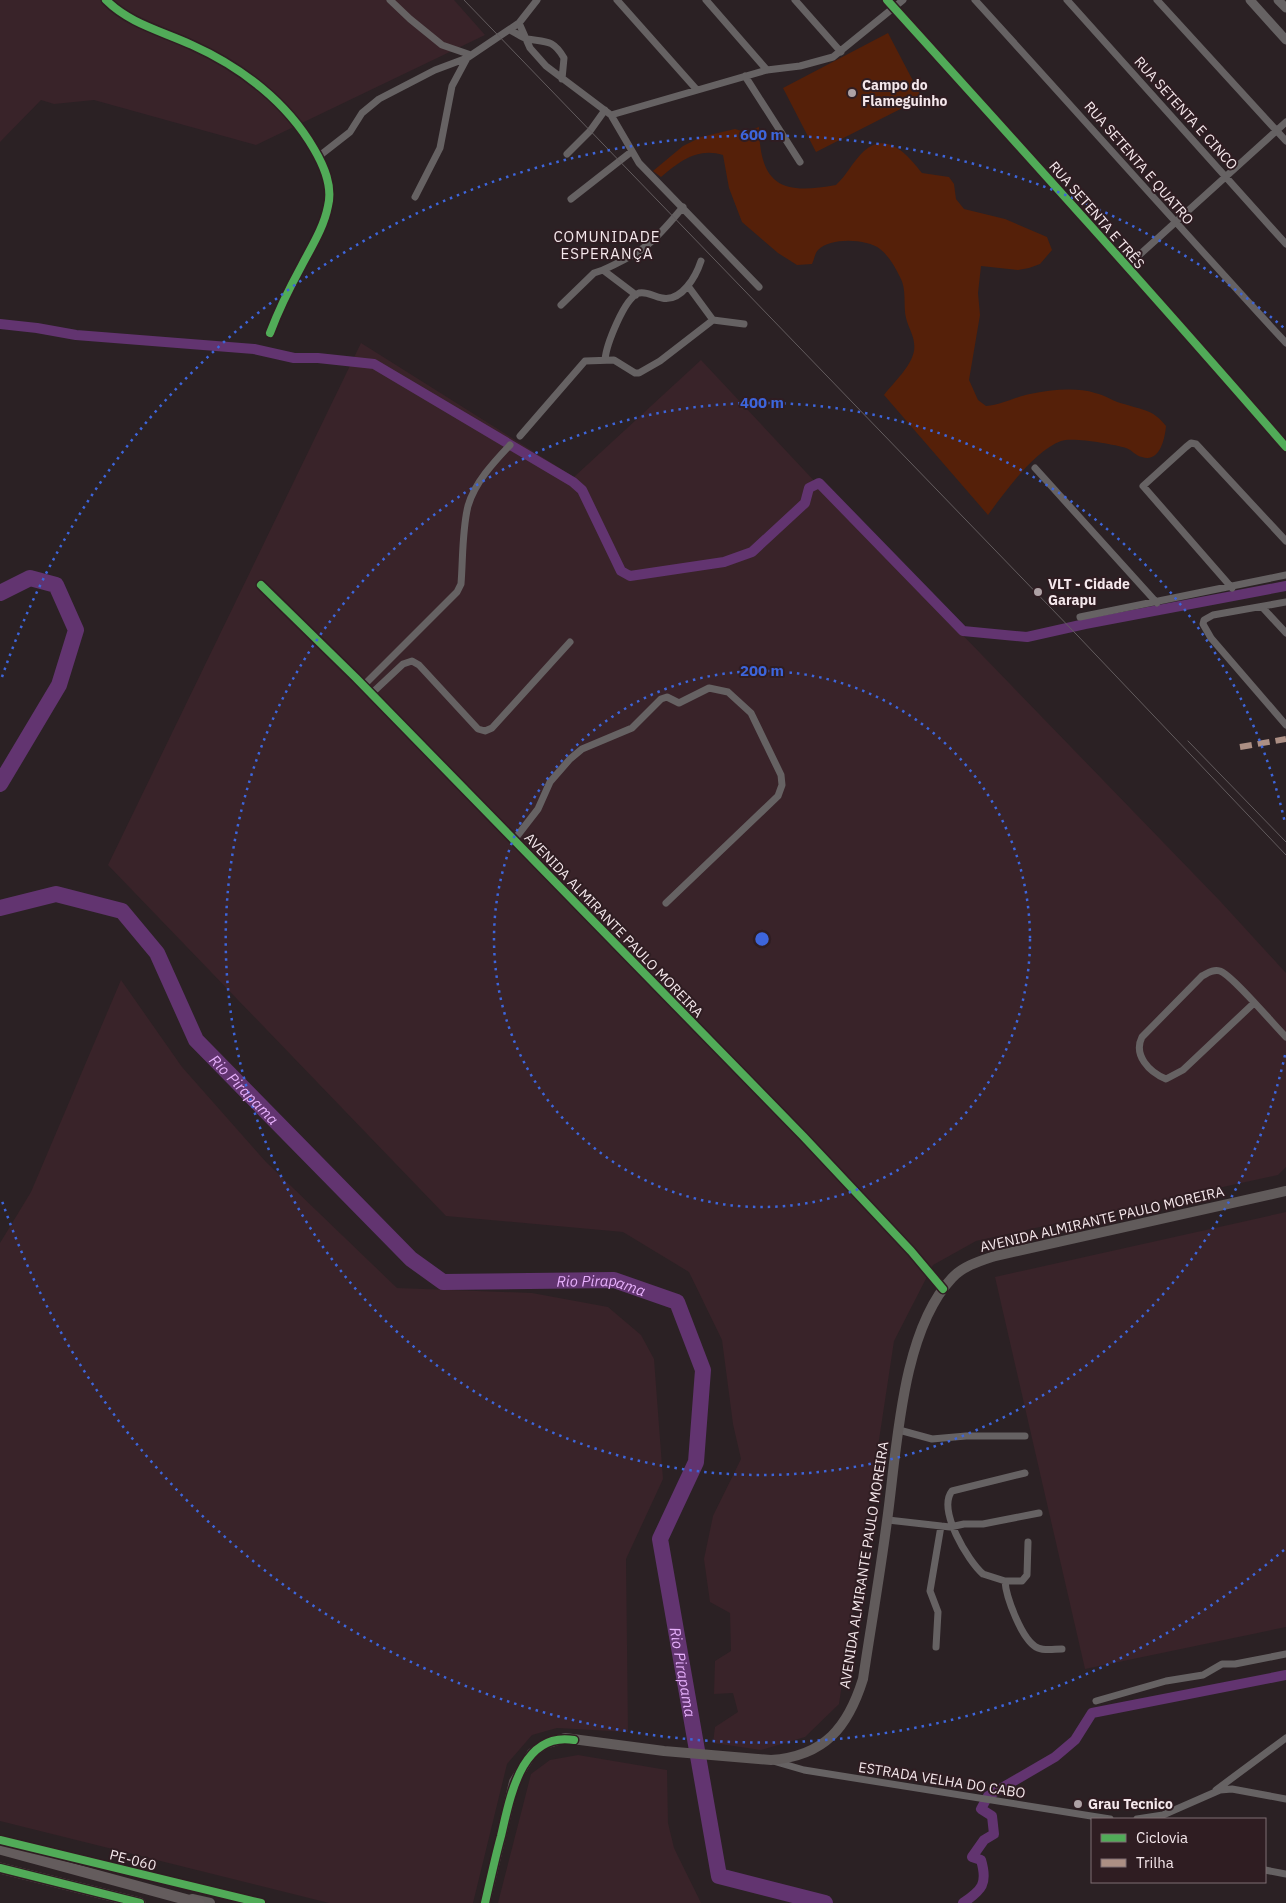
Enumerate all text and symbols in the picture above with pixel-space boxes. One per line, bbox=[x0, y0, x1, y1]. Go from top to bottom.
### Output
street label: RUA SETENTA E CINCO bbox=[1130, 53, 1242, 173]
place label: Campo do Flameguinho bbox=[862, 76, 947, 110]
marker: Campo do Flameguinho bbox=[846, 87, 858, 99]
street label: RUA SETENTA E QUATRO bbox=[1081, 98, 1198, 228]
text: 600 m bbox=[740, 125, 784, 144]
street label: RUA SETENTA E TRÊS bbox=[1045, 157, 1149, 273]
district label: COMUNIDADE ESPERANÇA bbox=[553, 227, 661, 263]
text: 400 m bbox=[740, 393, 784, 412]
place label: VLT - Cidade Garapu bbox=[1048, 575, 1130, 609]
marker: VLT - Cidade Garapu bbox=[1032, 586, 1044, 598]
text: 200 m bbox=[740, 661, 784, 680]
street label: AVENIDA ALMIRANTE PAULO MOREIRA bbox=[521, 829, 707, 1021]
centre of rings bbox=[753, 930, 771, 948]
water label: Rio Pirapama bbox=[206, 1050, 283, 1129]
street label: AVENIDA ALMIRANTE PAULO MOREIRA bbox=[978, 1182, 1226, 1256]
water label: Rio Pirapama bbox=[556, 1270, 649, 1300]
street label: AVENIDA ALMIRANTE PAULO MOREIRA bbox=[836, 1440, 892, 1690]
water label: Rio Pirapama bbox=[666, 1626, 701, 1719]
street label: ESTRADA VELHA DO CABO bbox=[857, 1758, 1027, 1802]
place label: Grau Tecnico bbox=[1088, 1795, 1173, 1813]
marker: Grau Tecnico bbox=[1072, 1798, 1084, 1810]
legend bbox=[1091, 1818, 1266, 1883]
text: Ciclovia bbox=[1136, 1828, 1188, 1847]
street label: PE-060 bbox=[108, 1846, 158, 1874]
text: Trilha bbox=[1136, 1853, 1174, 1872]

